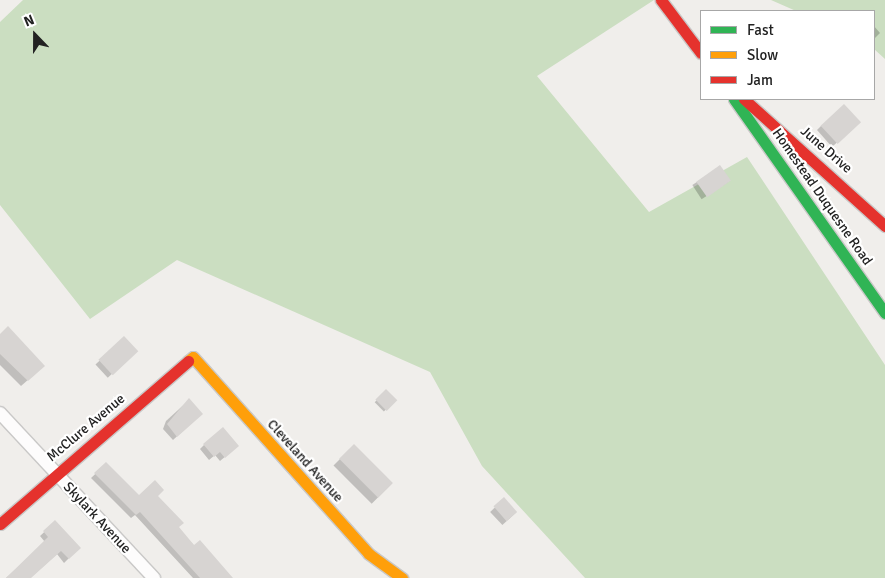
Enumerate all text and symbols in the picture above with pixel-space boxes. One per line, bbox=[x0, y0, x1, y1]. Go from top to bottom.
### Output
north arrow bbox=[10, 10, 60, 60]
legend bbox=[700, 10, 875, 100]
text: N bbox=[21, 11, 37, 30]
text: Fast bbox=[747, 21, 774, 39]
text: Slow bbox=[747, 46, 778, 64]
text: Jam bbox=[747, 71, 773, 89]
street label: June Drive bbox=[797, 123, 855, 177]
street label: Homestead Duquesne Road bbox=[768, 125, 876, 269]
street label: McClure Avenue bbox=[44, 390, 128, 466]
street label: Cleveland Avenue bbox=[263, 416, 347, 506]
street label: Skylark Avenue bbox=[60, 479, 134, 557]

